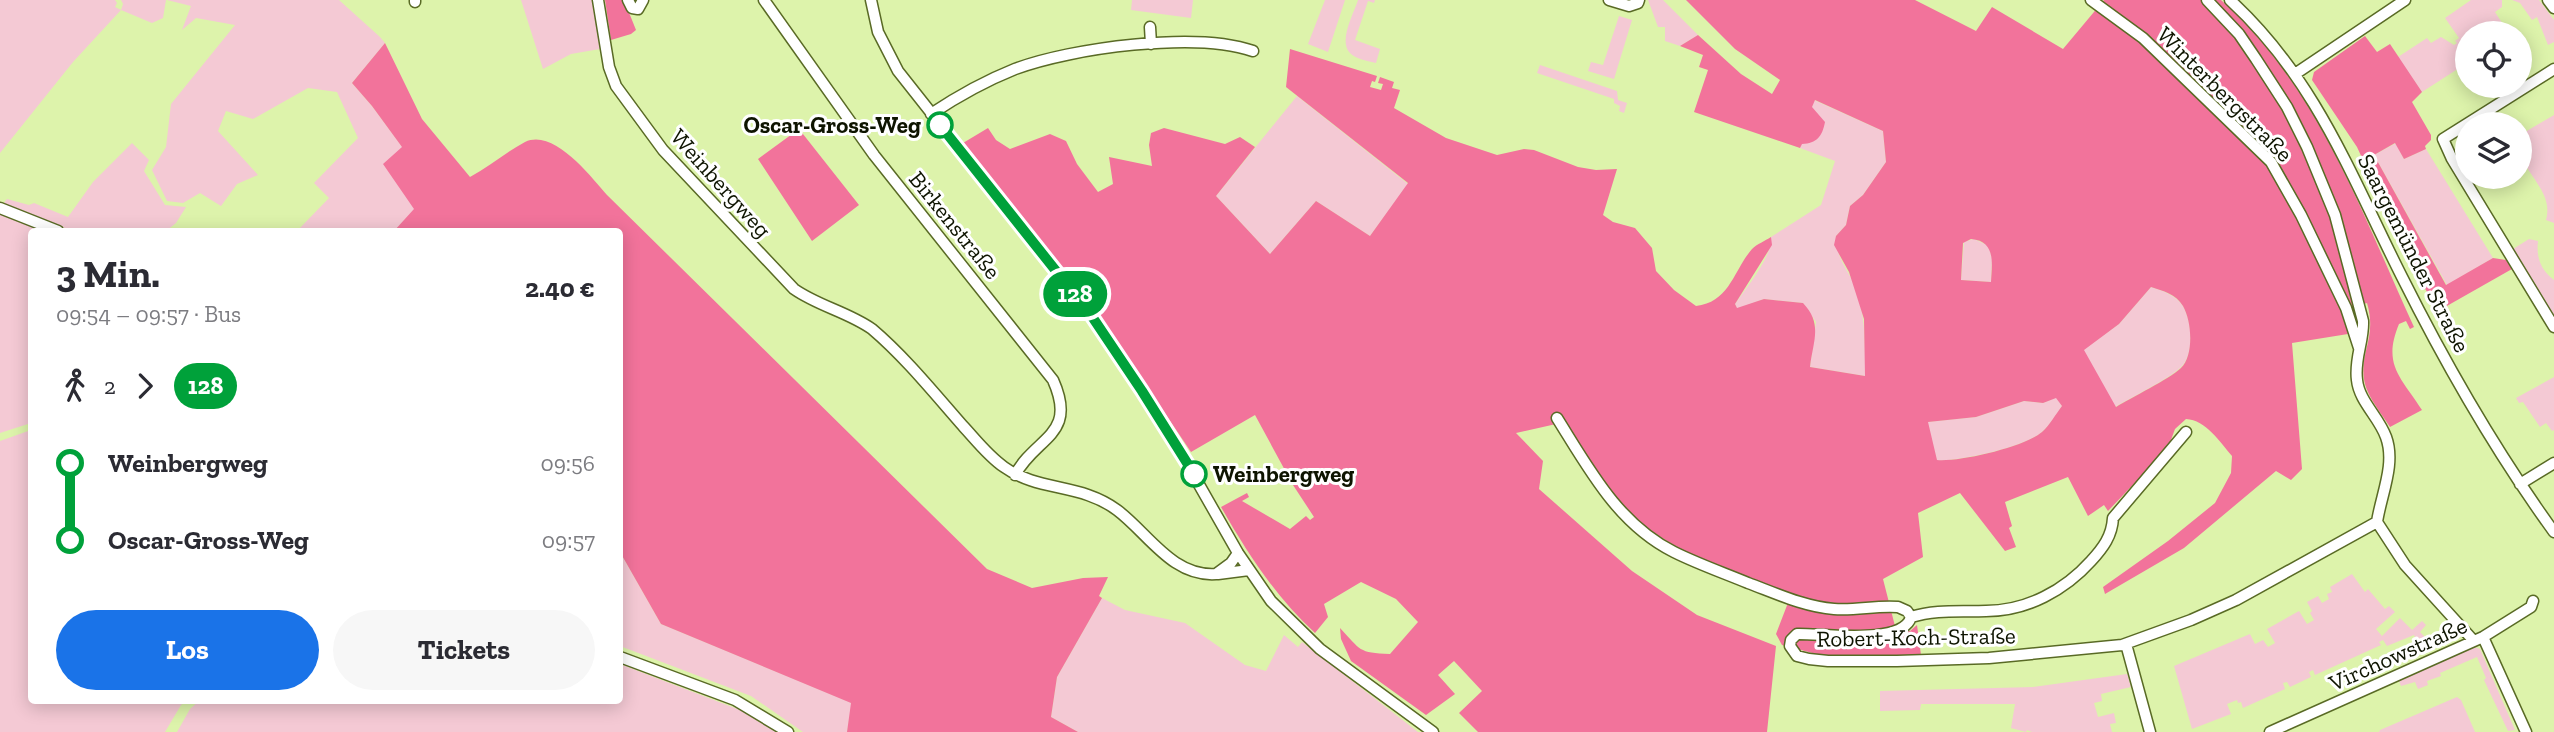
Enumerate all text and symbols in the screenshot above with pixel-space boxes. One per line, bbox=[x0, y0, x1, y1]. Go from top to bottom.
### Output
street label: Winterbergstraße bbox=[2151, 20, 2299, 168]
map controls bbox=[2455, 21, 2532, 189]
button: locate bbox=[2455, 21, 2532, 98]
place label: Oscar-Gross-Weg bbox=[743, 111, 921, 139]
marker: Oscar-Gross-Weg bbox=[927, 112, 953, 138]
button: layers bbox=[2455, 112, 2532, 189]
street label: Weinbergweg bbox=[665, 123, 777, 244]
street label: Saargemünder Straße bbox=[2352, 149, 2476, 357]
street label: Birkenstraße bbox=[903, 165, 1007, 285]
text: 3 Min. bbox=[56, 251, 160, 297]
line badge: 128 bbox=[1035, 271, 1115, 317]
text: 2.40 € bbox=[525, 272, 595, 304]
text: 128 bbox=[1057, 279, 1093, 308]
text: 09:54 – 09:57 · Bus bbox=[56, 300, 241, 328]
icon: walk bbox=[56, 367, 94, 405]
icon: forward bbox=[126, 367, 164, 405]
text: 128 bbox=[188, 371, 223, 400]
text: 2 bbox=[104, 372, 116, 400]
text: Weinbergweg bbox=[108, 447, 268, 479]
text: 09:56 bbox=[540, 449, 595, 477]
place label: Weinbergweg bbox=[1213, 460, 1354, 488]
marker: Weinbergweg bbox=[1181, 461, 1207, 487]
text: Oscar-Gross-Weg bbox=[108, 524, 309, 556]
text: 09:57 bbox=[542, 526, 595, 554]
button: Los bbox=[56, 610, 319, 690]
button: Tickets bbox=[333, 610, 595, 690]
street label: Virchowstraße bbox=[2324, 611, 2471, 697]
street label: Robert-Koch-Straße bbox=[1816, 621, 2016, 653]

